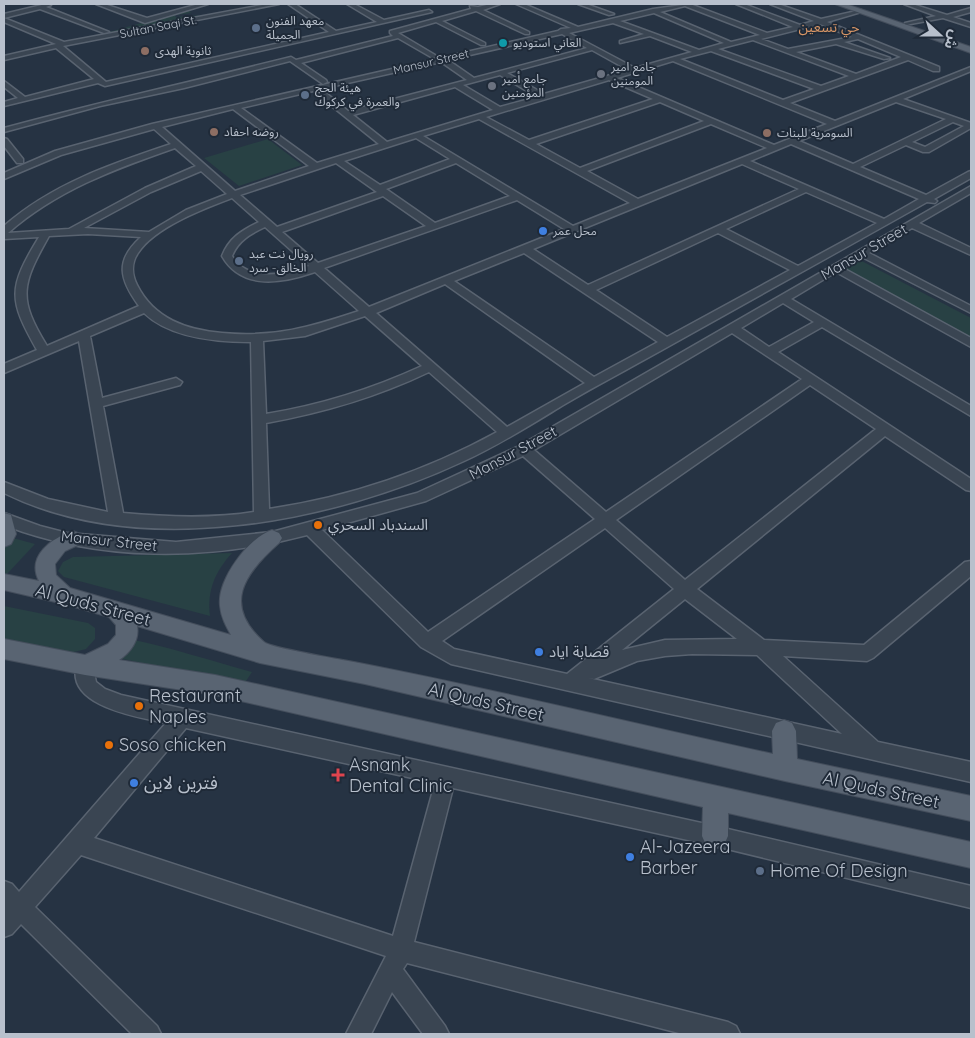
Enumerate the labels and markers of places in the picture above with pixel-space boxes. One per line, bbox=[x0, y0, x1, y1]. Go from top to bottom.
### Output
place label: معهد الفنون الجميلة bbox=[266, 13, 324, 42]
marker: معهد الفنون الجميلة bbox=[250, 22, 262, 34]
place label: العاني استوديو bbox=[513, 35, 582, 53]
marker: العاني استوديو bbox=[497, 37, 509, 49]
place label: ثانوية الهدى bbox=[155, 43, 212, 58]
marker: ثانوية الهدى bbox=[139, 45, 151, 57]
place label: جامع امير المومنين bbox=[610, 59, 656, 88]
marker: جامع امير المومنين bbox=[595, 68, 607, 80]
place label: جامع أمير المؤمنين bbox=[501, 71, 547, 100]
place label: هيئة الحج والعمرة في كركوك bbox=[315, 80, 400, 112]
marker: جامع أمير المؤمنين bbox=[486, 80, 498, 92]
marker: هيئة الحج والعمرة في كركوك bbox=[299, 89, 311, 101]
place label: روضه احفاد bbox=[224, 124, 279, 139]
place label: السومرية للبنات bbox=[777, 125, 853, 140]
marker: روضه احفاد bbox=[208, 126, 220, 138]
marker: السومرية للبنات bbox=[761, 127, 773, 139]
place label: محل عمر bbox=[552, 223, 597, 238]
marker: محل عمر bbox=[537, 225, 549, 237]
place label: رويال نت عبد الخالق- سرد bbox=[249, 246, 314, 276]
marker: رويال نت عبد الخالق- سرد bbox=[233, 255, 245, 267]
place label: السندباد السحري bbox=[328, 515, 428, 536]
marker: السندباد السحري bbox=[312, 519, 324, 531]
place label: قصابة اياد bbox=[549, 642, 610, 661]
marker: قصابة اياد bbox=[533, 646, 545, 658]
place label: Restaurant Naples bbox=[149, 684, 241, 728]
marker: Restaurant Naples bbox=[133, 700, 145, 712]
place label: Soso chicken bbox=[119, 733, 227, 756]
marker: Soso chicken bbox=[103, 739, 115, 751]
place label: Asnank Dental Clinic bbox=[349, 753, 452, 797]
marker: Asnank Dental Clinic bbox=[331, 768, 345, 782]
place label: فترين لاين bbox=[144, 771, 218, 794]
marker: فترين لاين bbox=[128, 777, 140, 789]
place label: Al-Jazeera Barber bbox=[640, 835, 730, 879]
marker: Al-Jazeera Barber bbox=[624, 851, 636, 863]
place label: Home Of Design bbox=[770, 859, 908, 882]
marker: Home Of Design bbox=[754, 865, 766, 877]

